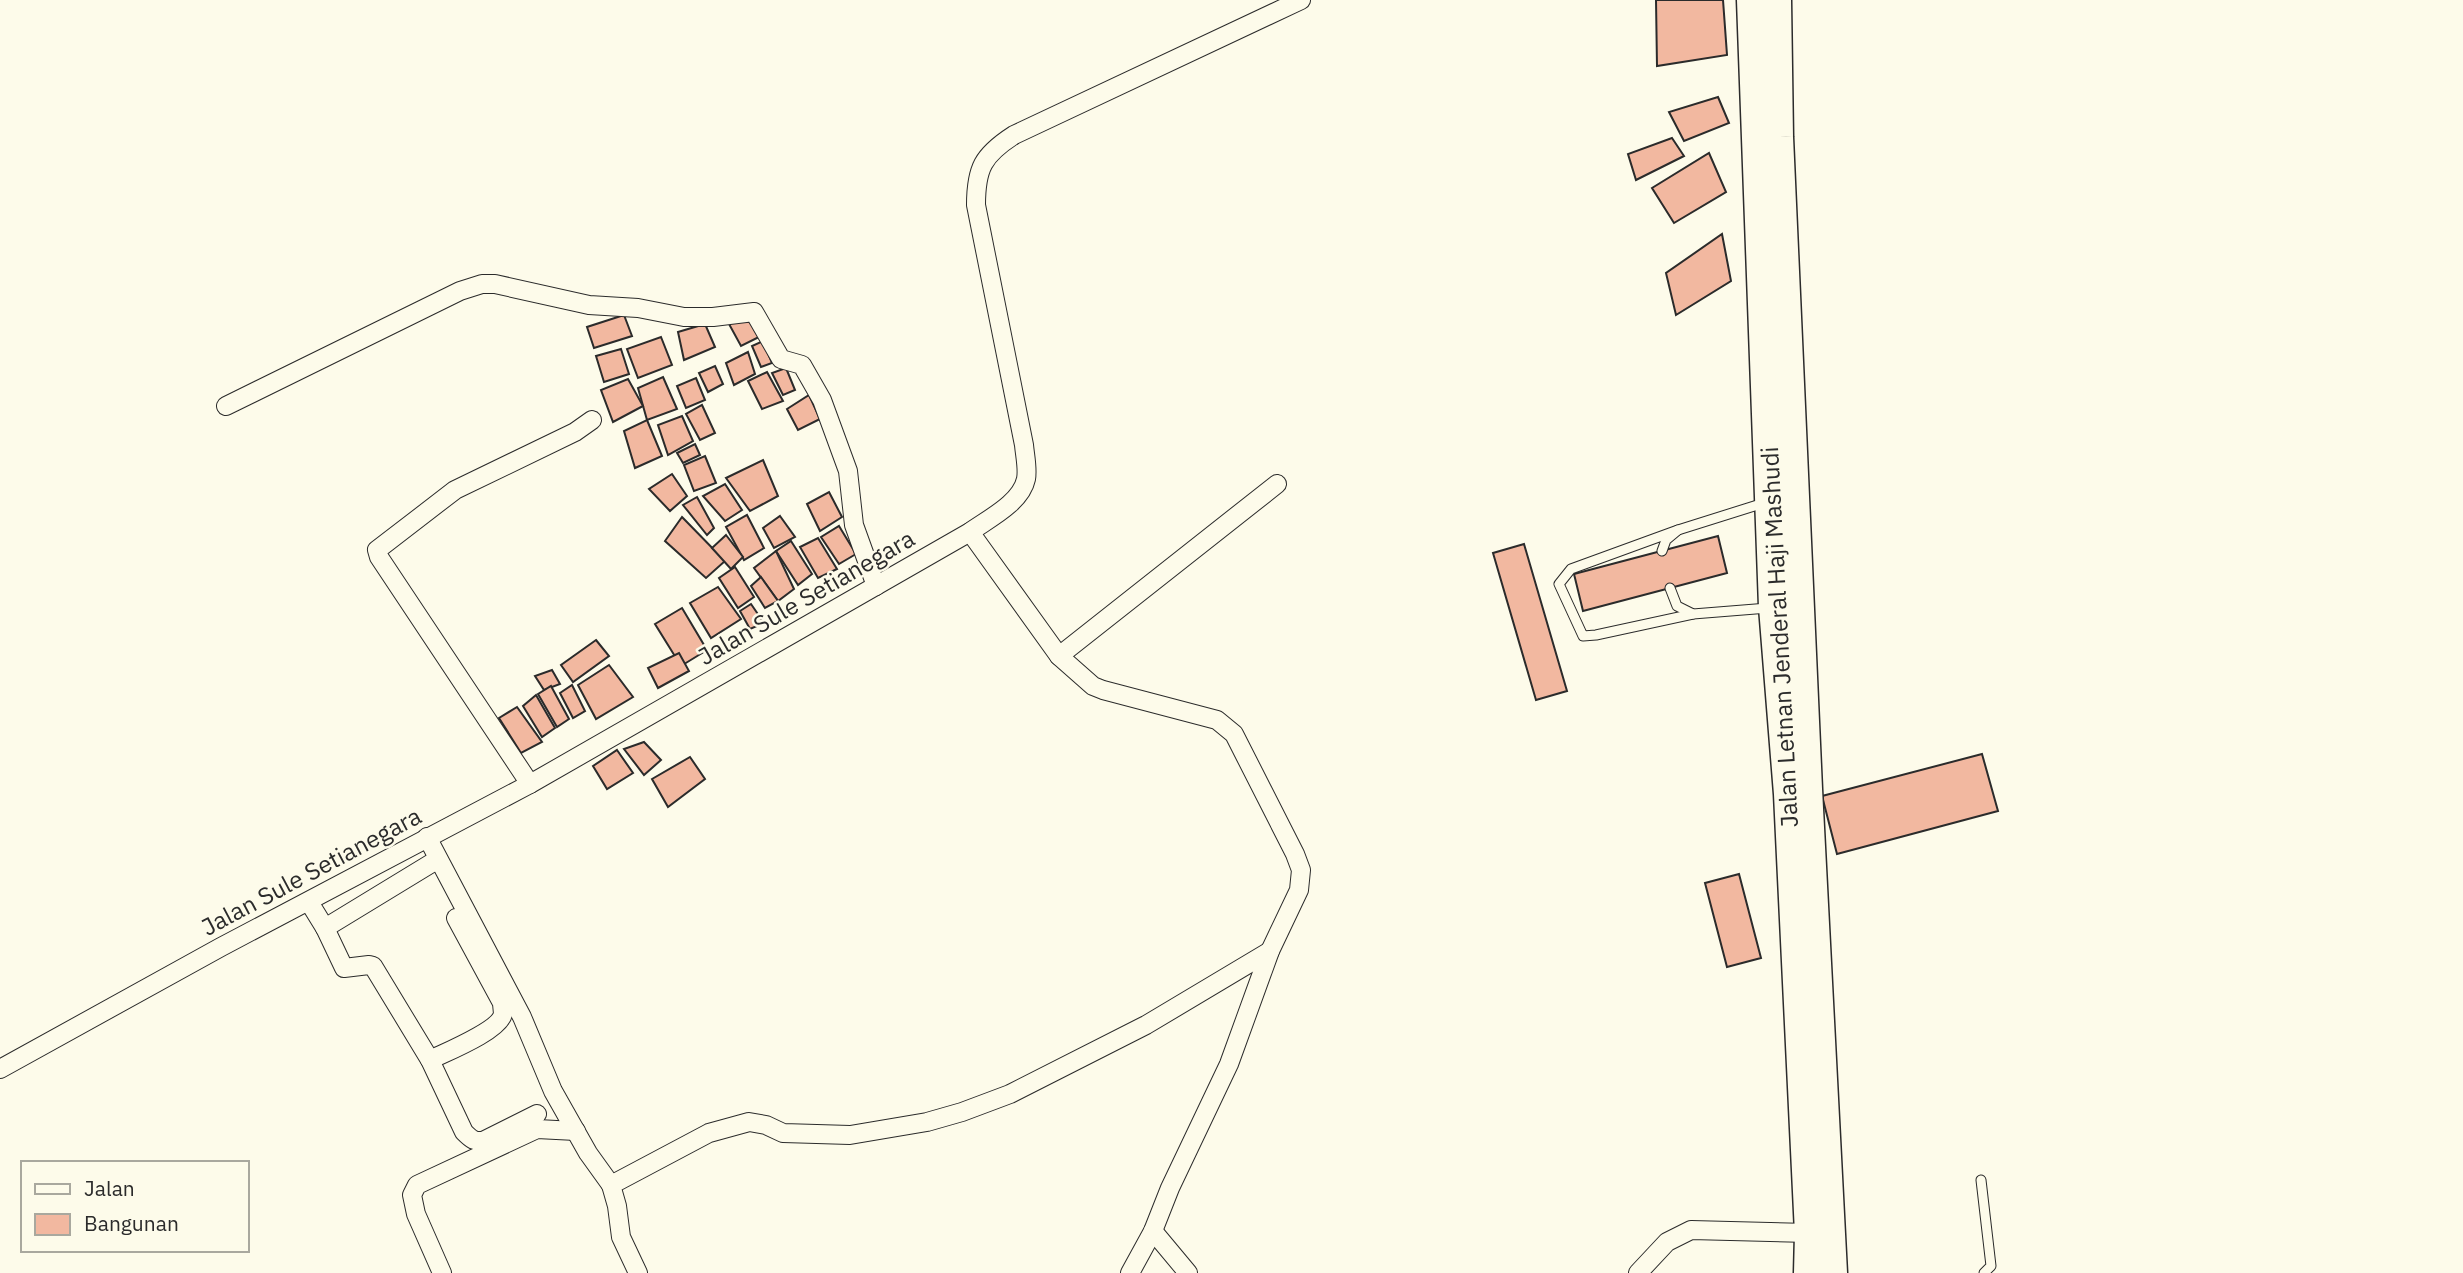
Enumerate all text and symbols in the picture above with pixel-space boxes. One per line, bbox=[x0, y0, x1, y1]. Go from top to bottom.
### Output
street label: Jalan Letnan Jenderal Haji Mashudi bbox=[1753, 446, 1805, 828]
street label: Jalan Sule Setianegara bbox=[692, 522, 920, 672]
street label: Jalan Sule Setianegara bbox=[195, 799, 427, 943]
legend bbox=[21, 1161, 248, 1252]
text: Jalan bbox=[84, 1174, 135, 1202]
text: Bangunan bbox=[84, 1209, 179, 1237]

